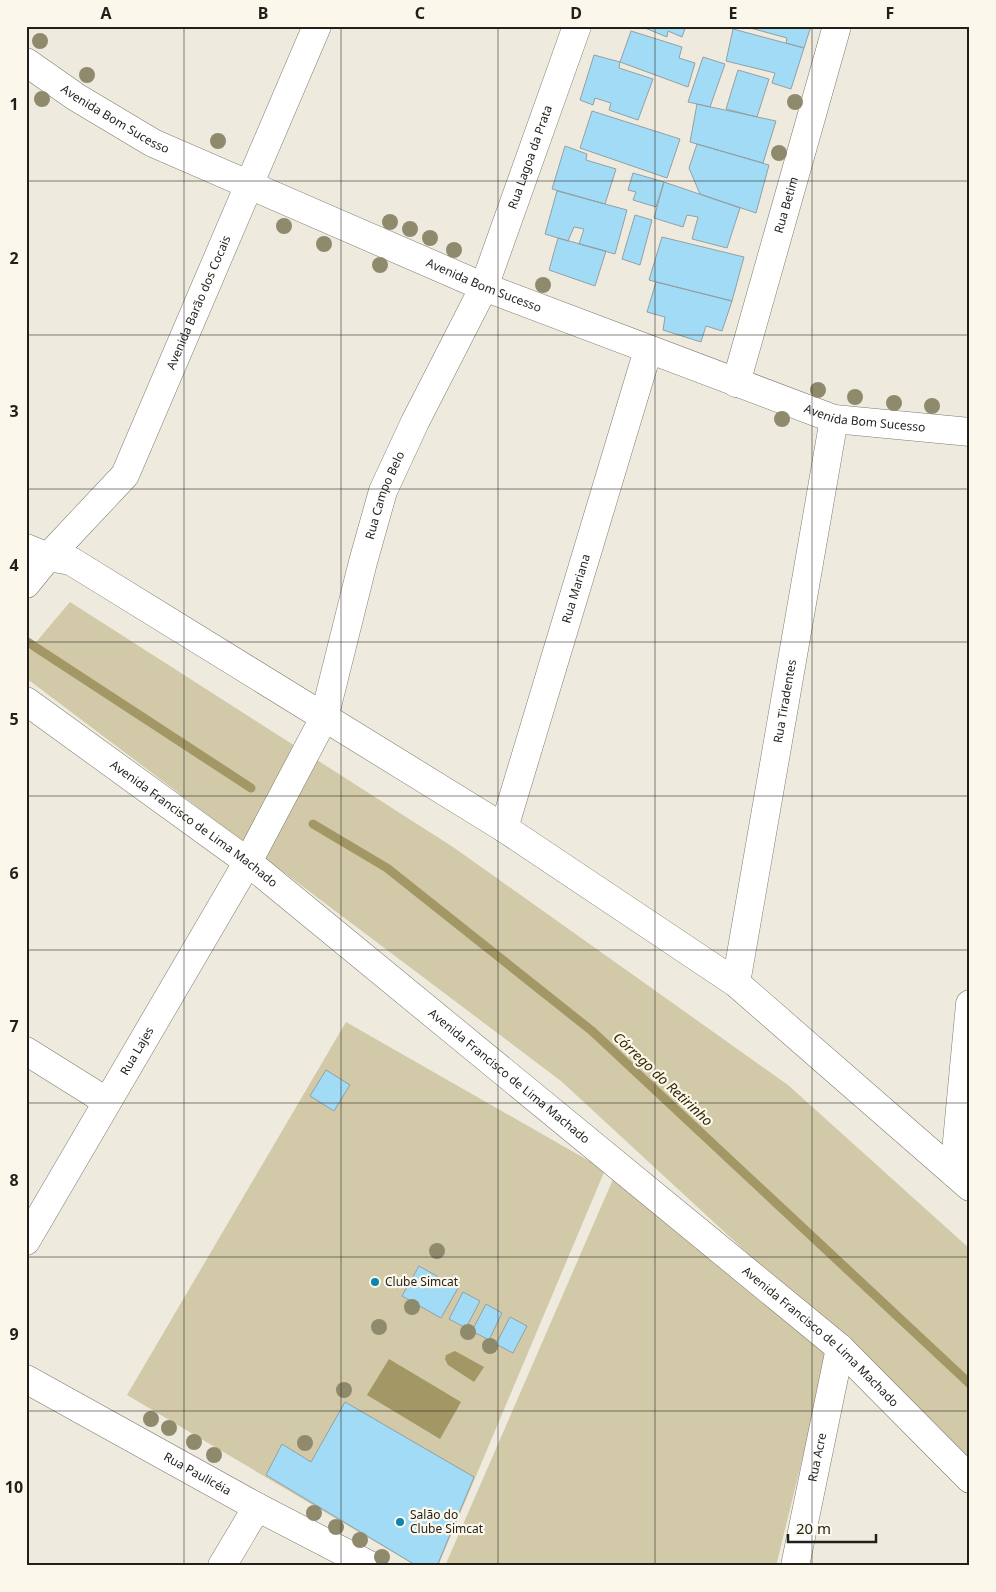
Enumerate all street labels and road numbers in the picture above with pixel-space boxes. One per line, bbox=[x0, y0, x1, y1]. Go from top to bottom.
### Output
street label: Avenida Bom Sucesso bbox=[58, 80, 172, 157]
street label: Rua Lagoa da Prata bbox=[503, 103, 556, 211]
street label: Rua Betim bbox=[770, 175, 802, 235]
street label: Avenida Barão dos Cocais bbox=[162, 232, 235, 372]
street label: Avenida Bom Sucesso bbox=[424, 254, 544, 316]
street label: Avenida Bom Sucesso bbox=[802, 400, 926, 436]
street label: Rua Campo Belo bbox=[361, 448, 408, 541]
street label: Rua Mariana bbox=[557, 552, 594, 625]
street label: Rua Tiradentes bbox=[769, 658, 800, 744]
street label: Avenida Francisco de Lima Machado bbox=[107, 756, 281, 891]
street label: Avenida Francisco de Lima Machado bbox=[425, 1005, 594, 1147]
street label: Rua Lajes bbox=[116, 1023, 158, 1078]
street label: Avenida Francisco de Lima Machado bbox=[739, 1262, 903, 1410]
street label: Rua Acre bbox=[804, 1431, 830, 1483]
street label: Rua Paulicéia bbox=[161, 1448, 235, 1499]

